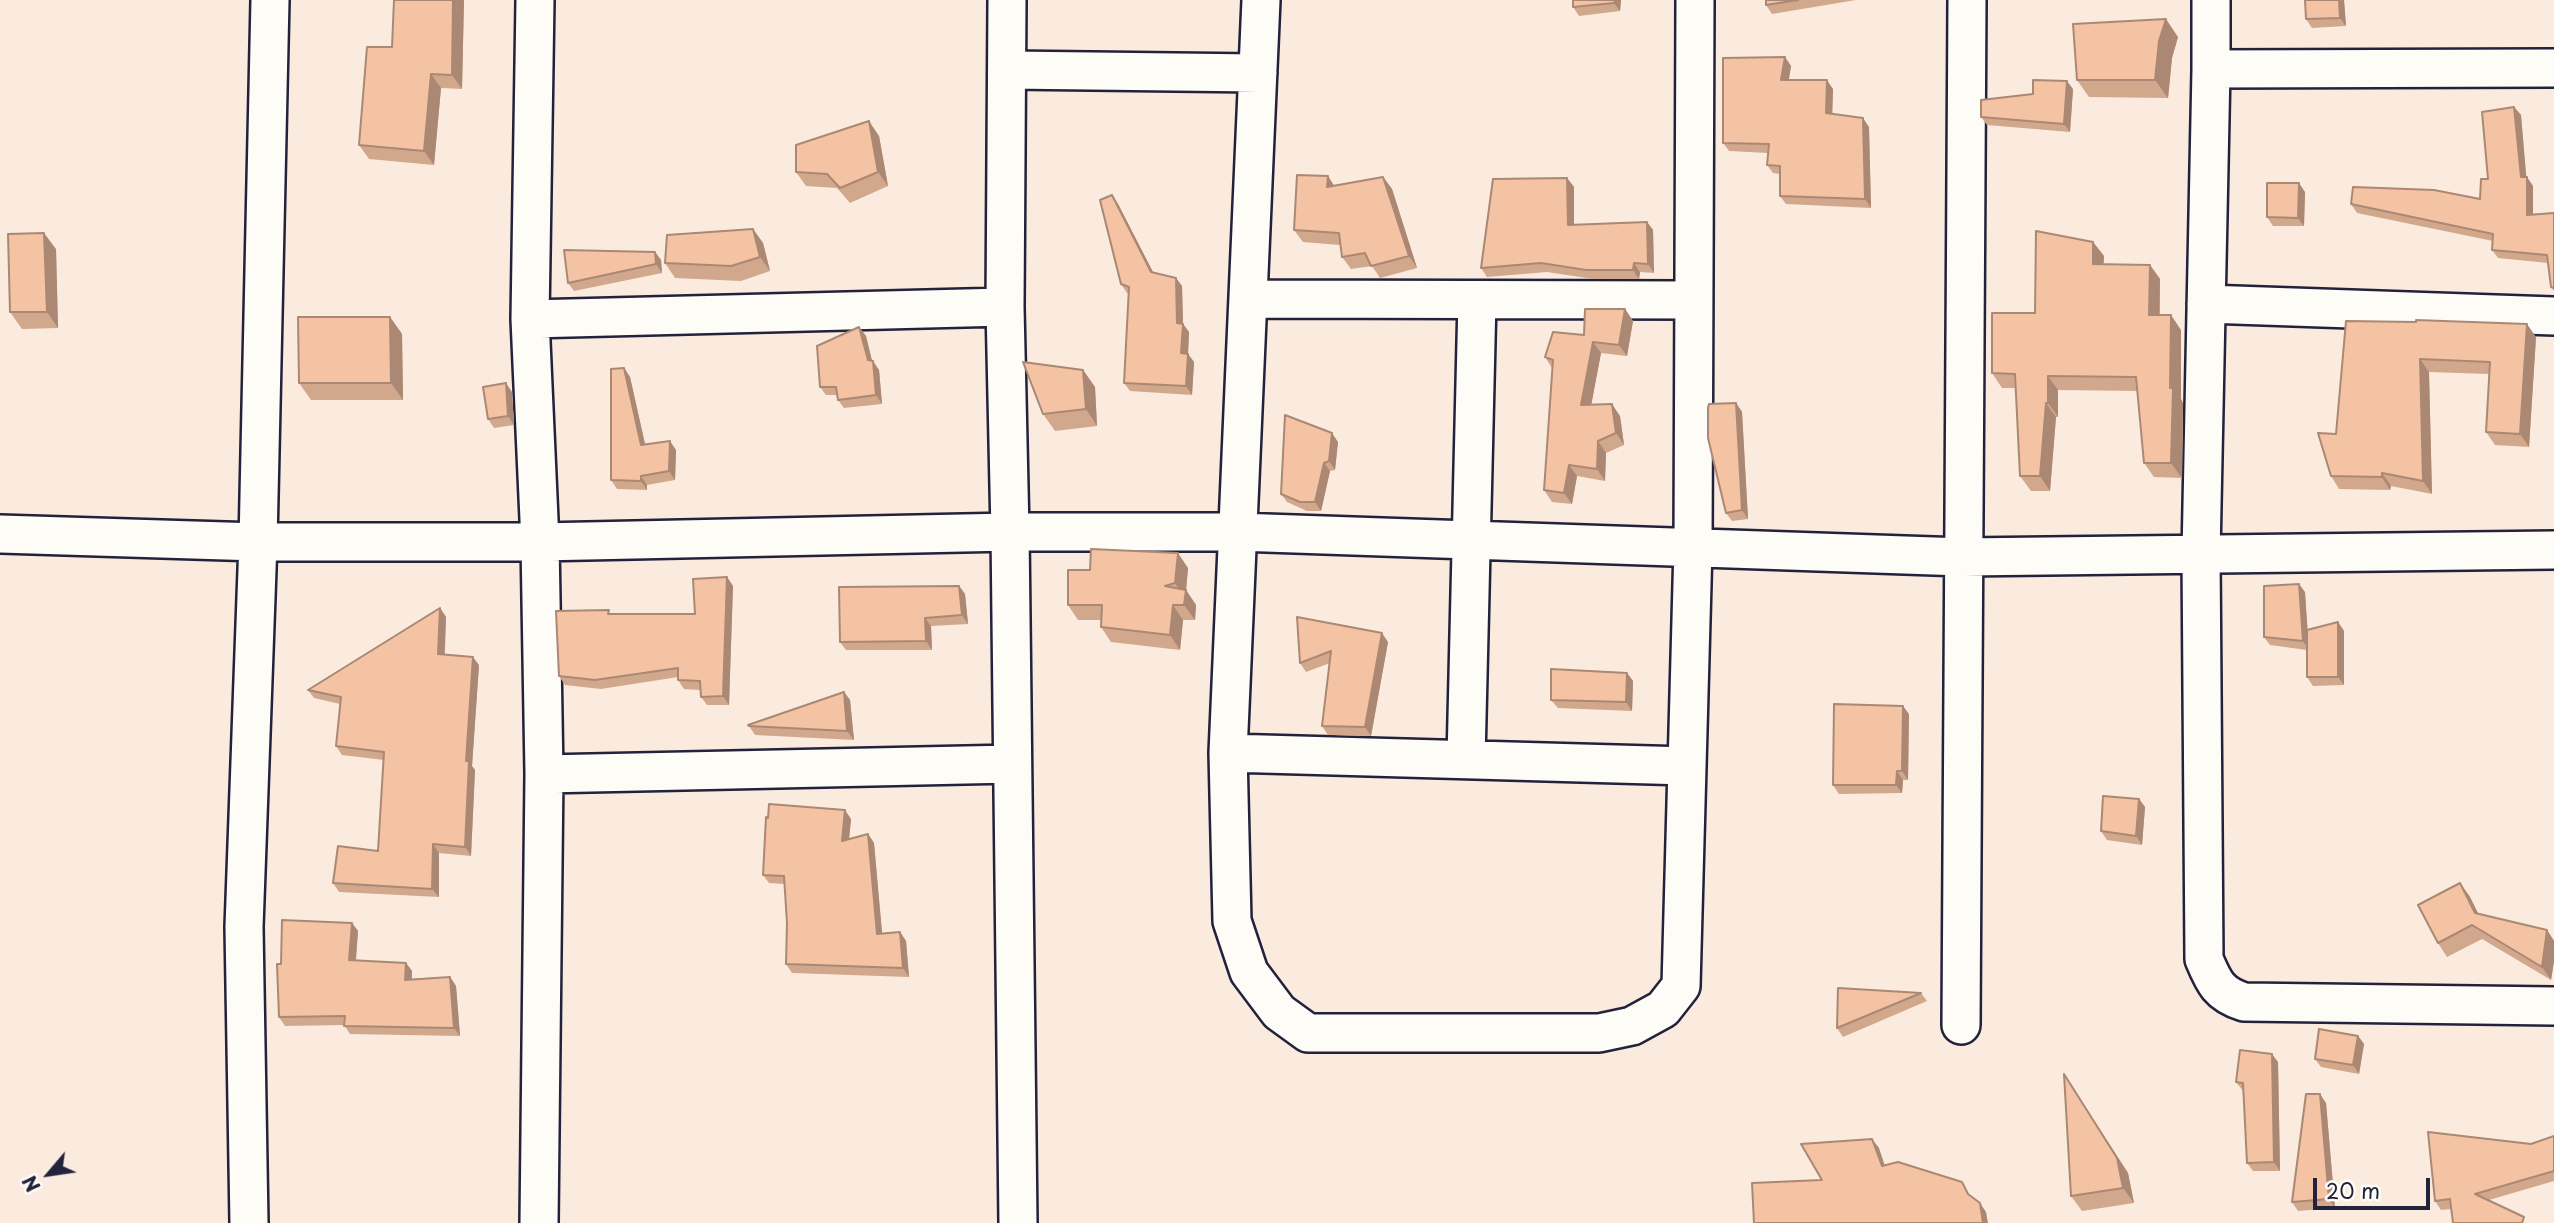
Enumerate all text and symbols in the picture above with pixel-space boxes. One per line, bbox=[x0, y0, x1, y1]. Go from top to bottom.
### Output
north arrow bbox=[14, 1139, 84, 1209]
scale bar bbox=[2316, 1164, 2433, 1208]
text: N bbox=[15, 1171, 47, 1198]
text: 20 m bbox=[2326, 1174, 2380, 1206]

